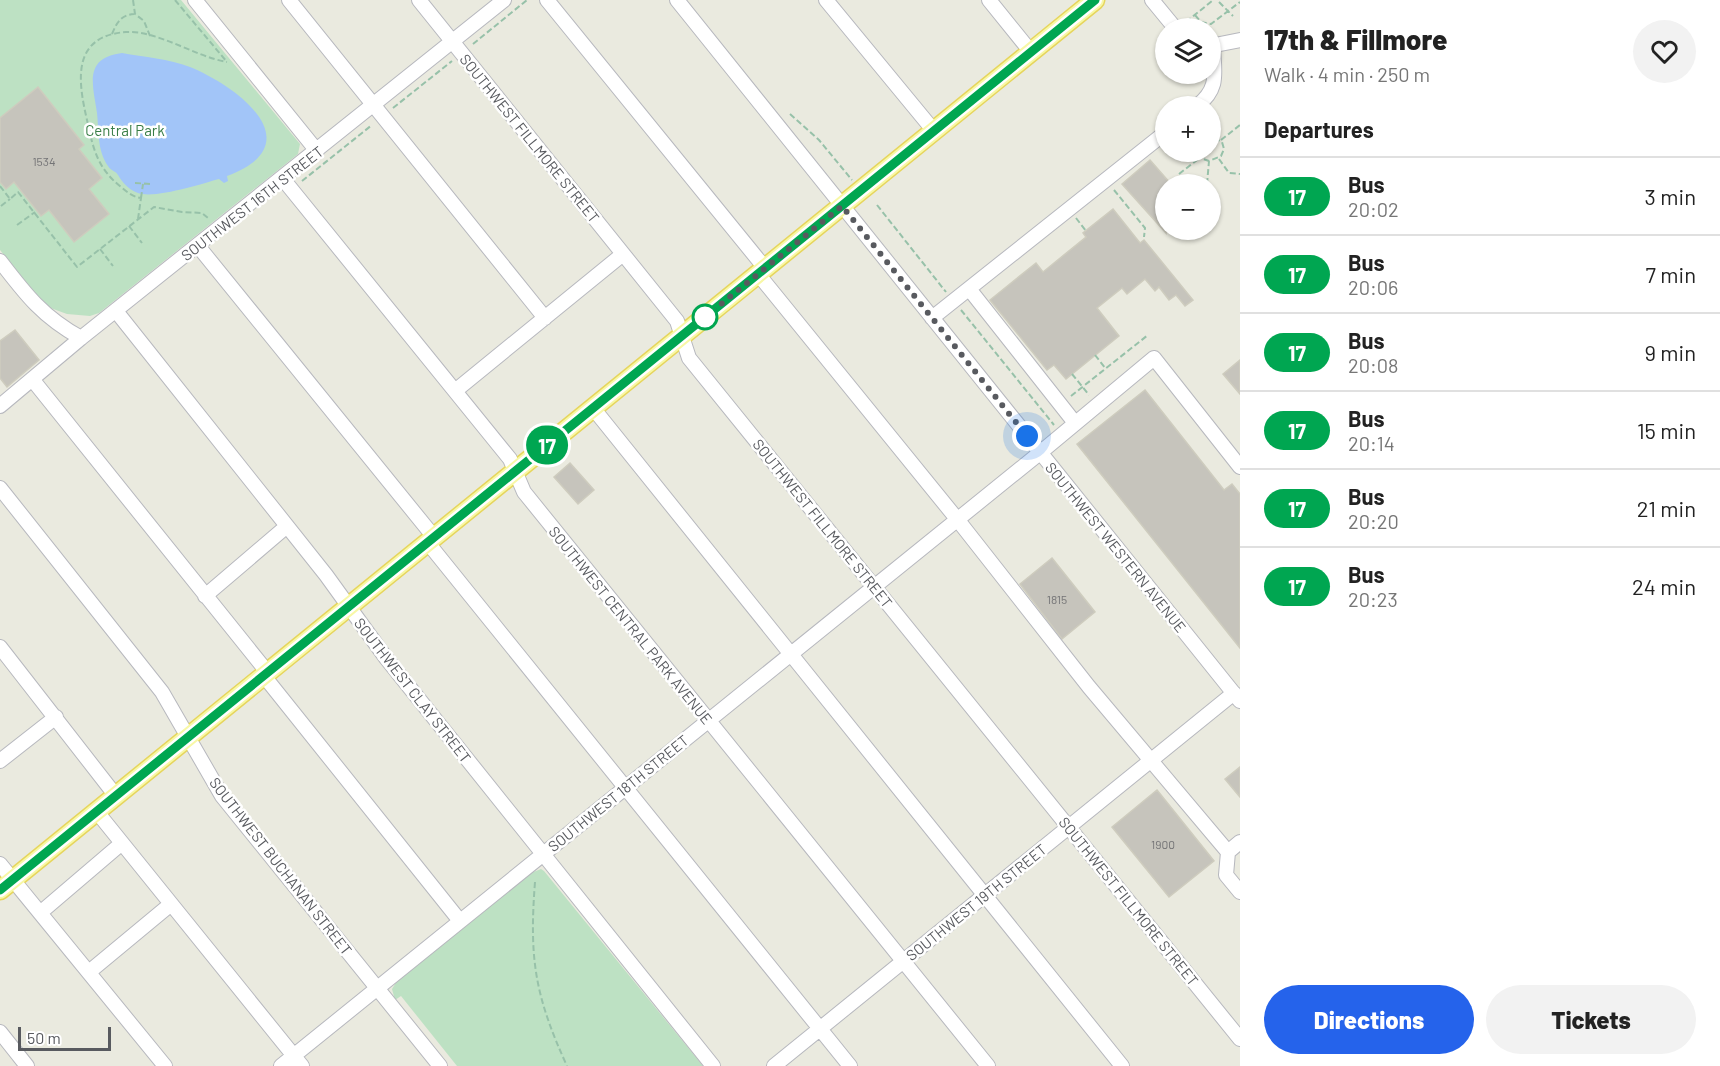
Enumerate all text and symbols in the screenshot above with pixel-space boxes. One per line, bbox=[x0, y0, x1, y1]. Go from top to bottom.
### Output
map controls bbox=[1155, 18, 1221, 240]
button: layers bbox=[1155, 18, 1221, 84]
button: heart bbox=[1633, 20, 1696, 83]
text: 17th & Fillmore bbox=[1264, 22, 1447, 56]
street label: SOUTHWEST FILLMORE STREET bbox=[456, 50, 604, 226]
text: Walk · 4 min · 250 m bbox=[1264, 62, 1430, 86]
button: + bbox=[1155, 96, 1221, 162]
text: Departures bbox=[1264, 116, 1374, 142]
park label: Central Park bbox=[85, 121, 165, 139]
street label: SOUTHWEST 16TH STREET bbox=[177, 142, 327, 264]
house number: 1534 bbox=[32, 154, 56, 168]
text: Bus bbox=[1348, 171, 1385, 197]
button: − bbox=[1155, 174, 1221, 240]
text: 3 min bbox=[1645, 183, 1696, 209]
text: 17 bbox=[1288, 184, 1306, 209]
text: 20:02 bbox=[1348, 197, 1399, 221]
text: Bus bbox=[1348, 249, 1385, 275]
text: 7 min bbox=[1646, 261, 1696, 287]
text: 17 bbox=[1288, 262, 1306, 287]
text: 20:06 bbox=[1348, 275, 1398, 299]
unlabelled marker bbox=[692, 304, 718, 330]
text: Bus bbox=[1348, 327, 1385, 353]
text: 9 min bbox=[1644, 339, 1696, 365]
text: 17 bbox=[1288, 340, 1306, 365]
text: 20:08 bbox=[1348, 353, 1399, 377]
text: Bus bbox=[1348, 405, 1385, 431]
text: 15 min bbox=[1637, 417, 1696, 443]
text: 17 bbox=[1288, 418, 1306, 443]
your location bbox=[1012, 421, 1042, 451]
line badge: 17 bbox=[520, 426, 574, 464]
text: 20:14 bbox=[1348, 431, 1395, 455]
text: 17 bbox=[538, 433, 556, 458]
street label: SOUTHWEST FILLMORE STREET bbox=[749, 435, 897, 611]
street label: SOUTHWEST WESTERN AVENUE bbox=[1042, 458, 1190, 636]
text: Bus bbox=[1348, 483, 1385, 509]
text: 21 min bbox=[1637, 495, 1696, 521]
text: 17 bbox=[1288, 496, 1306, 521]
text: 20:20 bbox=[1348, 509, 1399, 533]
street label: SOUTHWEST CENTRAL PARK AVENUE bbox=[546, 522, 716, 728]
text: Bus bbox=[1348, 561, 1385, 587]
text: 24 min bbox=[1632, 573, 1696, 599]
text: 17 bbox=[1288, 574, 1306, 599]
text: 20:23 bbox=[1348, 587, 1398, 611]
house number: 1815 bbox=[1047, 592, 1067, 606]
street label: SOUTHWEST CLAY STREET bbox=[351, 614, 475, 766]
street label: SOUTHWEST 18TH STREET bbox=[544, 731, 692, 855]
street label: SOUTHWEST BUCHANAN STREET bbox=[206, 774, 356, 958]
street label: SOUTHWEST FILLMORE STREET bbox=[1055, 813, 1203, 989]
house number: 1900 bbox=[1151, 837, 1175, 851]
street label: SOUTHWEST 19TH STREET bbox=[902, 840, 1050, 964]
button: Directions bbox=[1264, 985, 1474, 1054]
button: Tickets bbox=[1486, 985, 1696, 1054]
scale bar bbox=[18, 1024, 111, 1052]
text: 50 m bbox=[27, 1028, 61, 1047]

